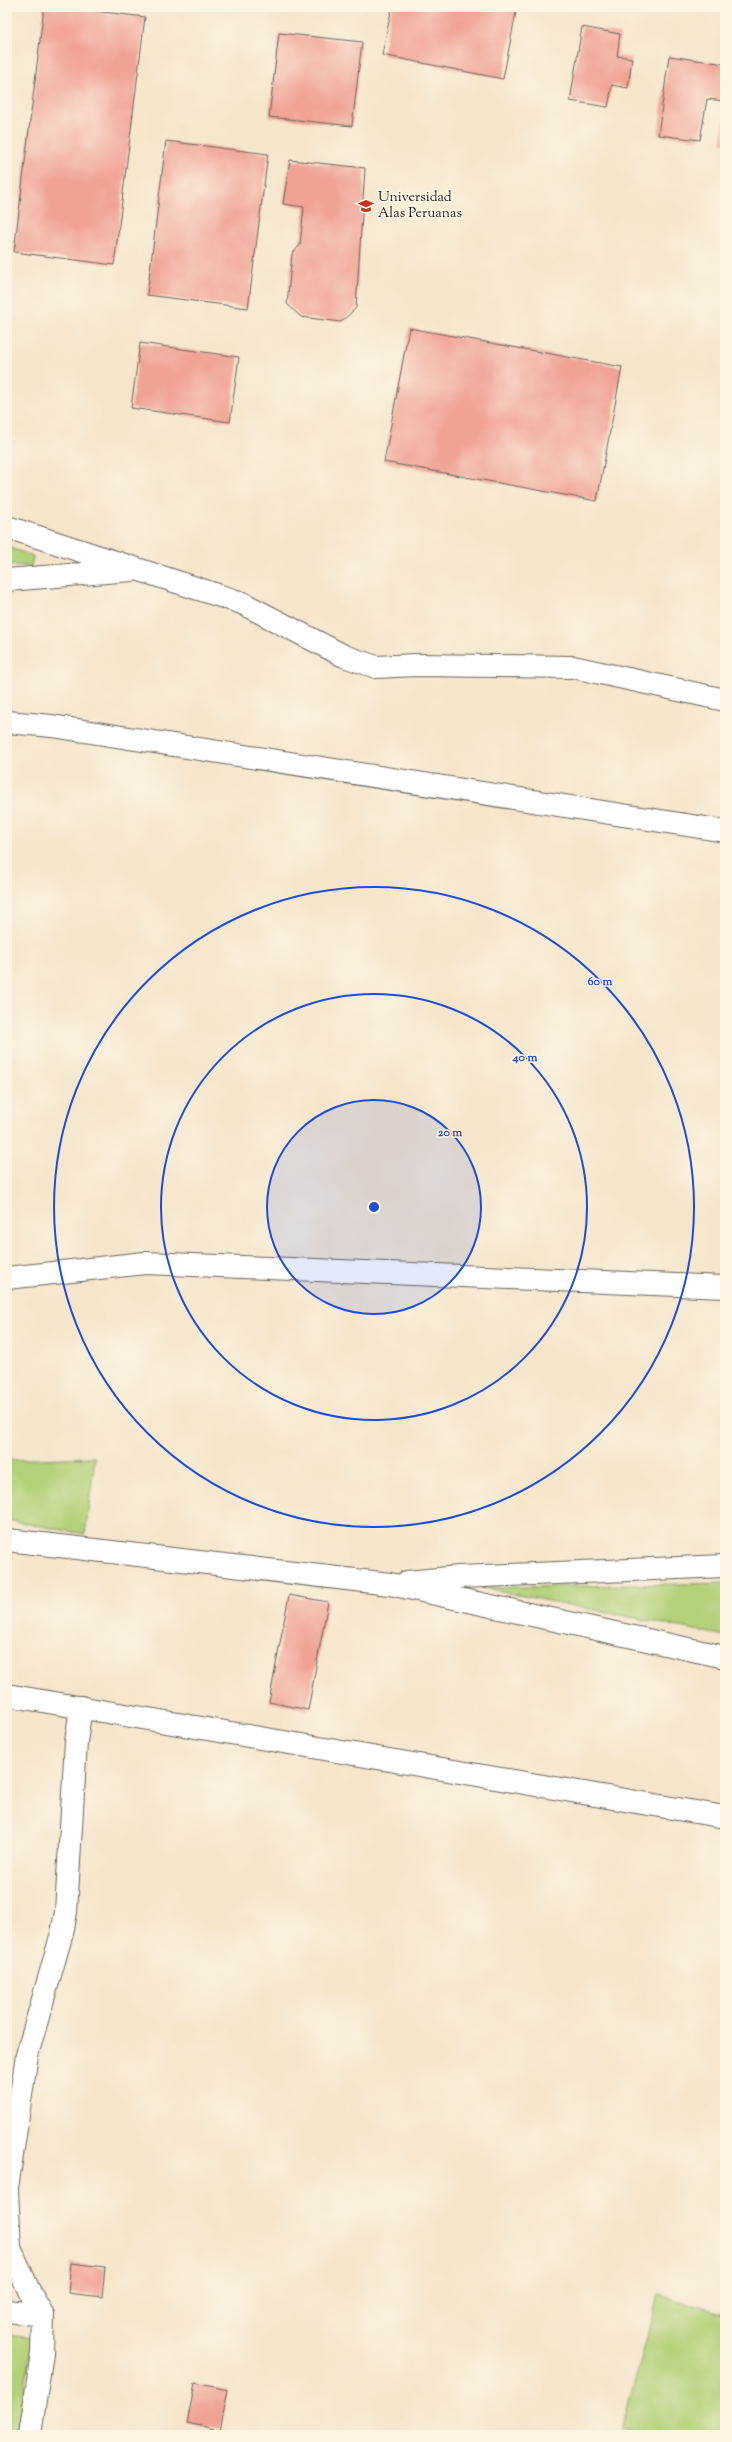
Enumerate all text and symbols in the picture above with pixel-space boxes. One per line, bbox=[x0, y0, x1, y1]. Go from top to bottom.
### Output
place label: Universidad Alas Peruanas bbox=[378, 188, 462, 224]
school or university icon: Universidad Alas Peruanas bbox=[357, 197, 375, 215]
text: 60 m bbox=[588, 973, 612, 991]
text: 40 m bbox=[512, 1049, 537, 1067]
text: 20 m bbox=[438, 1124, 462, 1142]
centre of rings bbox=[367, 1200, 381, 1214]

